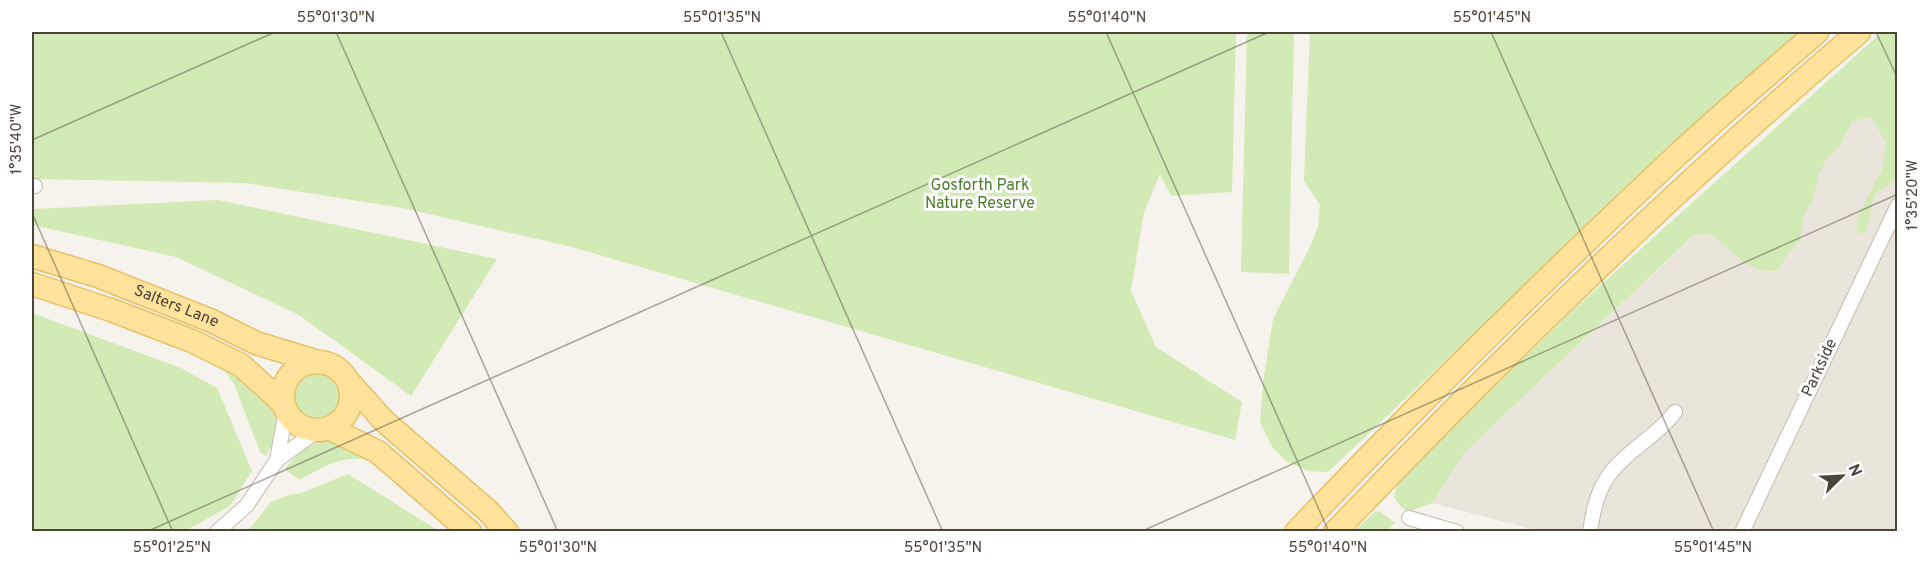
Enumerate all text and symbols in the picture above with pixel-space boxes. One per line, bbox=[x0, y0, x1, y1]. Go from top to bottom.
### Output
text: 55°01'30"N bbox=[297, 9, 375, 28]
text: 55°01'35"N bbox=[683, 9, 761, 28]
text: 55°01'40"N bbox=[1068, 9, 1146, 28]
text: 55°01'45"N bbox=[1453, 9, 1531, 28]
text: 1°35'40"W bbox=[8, 104, 27, 174]
text: 1°35'20"W bbox=[1904, 160, 1923, 230]
park label: Gosforth Park Nature Reserve bbox=[925, 176, 1035, 214]
street label: Salters Lane bbox=[131, 281, 222, 333]
street label: Parkside bbox=[1798, 336, 1842, 400]
north arrow bbox=[1812, 446, 1872, 506]
text: N bbox=[1842, 461, 1865, 480]
text: 55°01'25"N bbox=[133, 539, 211, 558]
text: 55°01'30"N bbox=[519, 539, 597, 558]
text: 55°01'35"N bbox=[904, 539, 982, 558]
text: 55°01'40"N bbox=[1289, 539, 1367, 558]
text: 55°01'45"N bbox=[1674, 539, 1752, 558]

